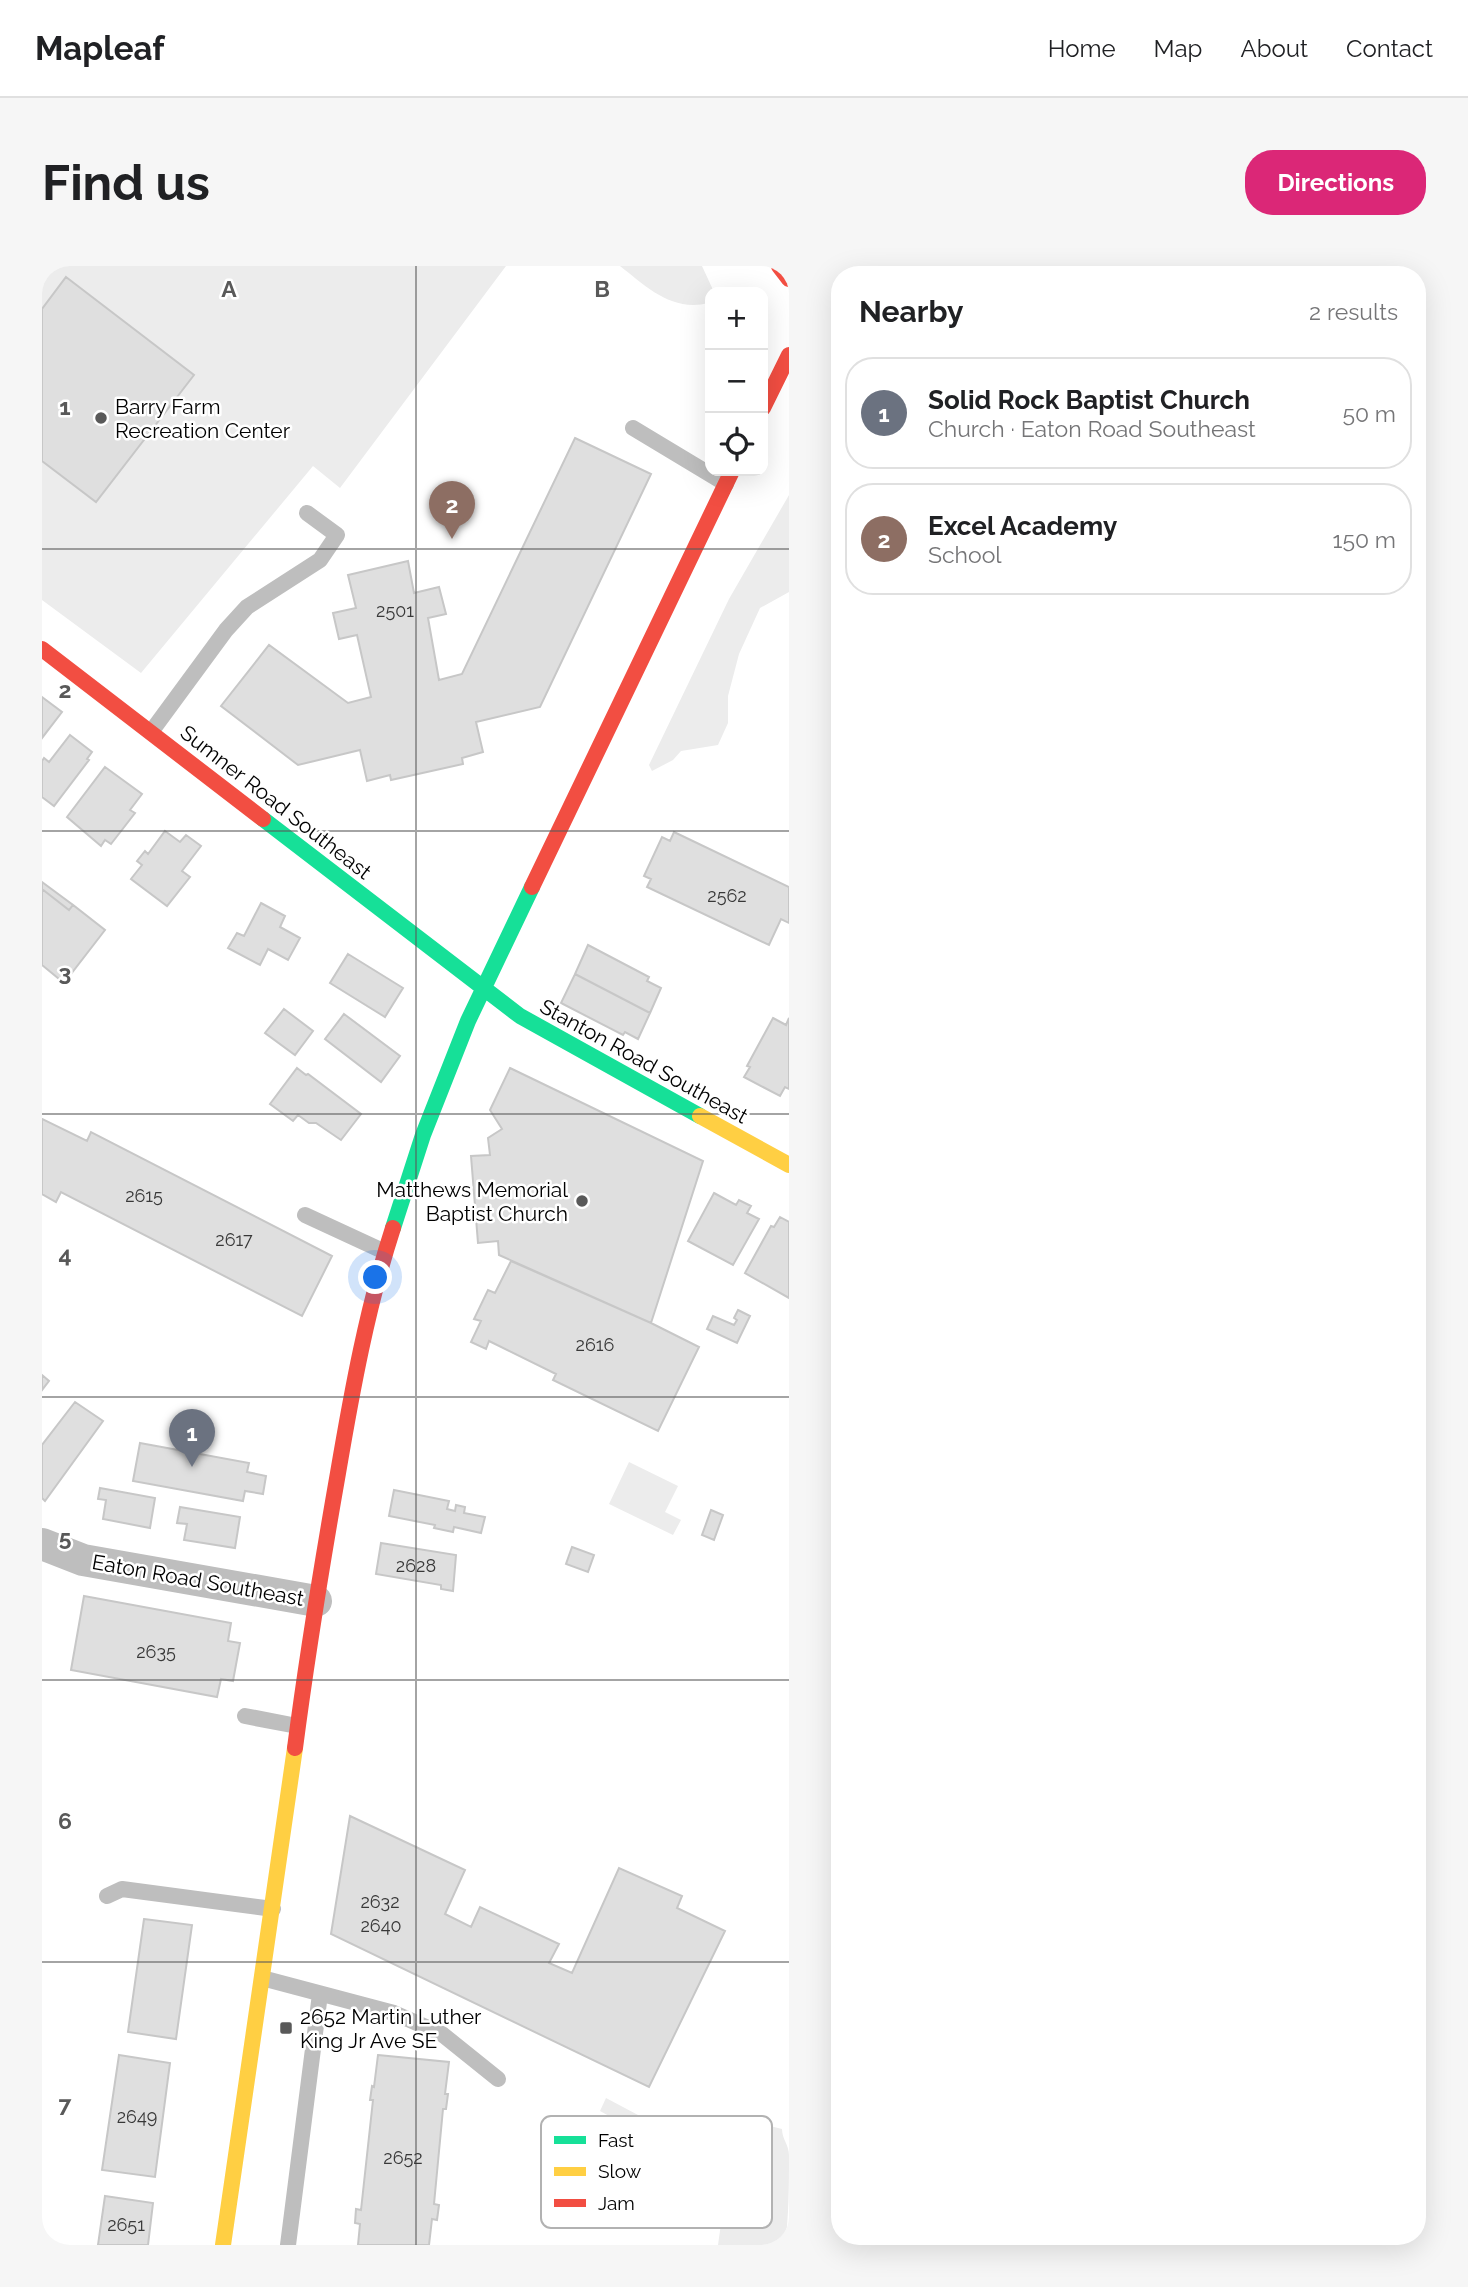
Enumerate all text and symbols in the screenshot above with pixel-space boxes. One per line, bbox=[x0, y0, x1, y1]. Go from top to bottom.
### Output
text: Mapleaf bbox=[35, 29, 165, 68]
text: Home bbox=[1048, 34, 1116, 63]
text: Map bbox=[1154, 34, 1202, 63]
text: About bbox=[1240, 34, 1308, 63]
text: Contact bbox=[1346, 34, 1433, 63]
button: Directions bbox=[1245, 150, 1426, 215]
text: Find us bbox=[42, 154, 210, 211]
text: A bbox=[221, 275, 237, 302]
text: B bbox=[594, 275, 610, 302]
map controls bbox=[705, 287, 768, 476]
button: + bbox=[705, 287, 768, 350]
text: Nearby bbox=[859, 294, 963, 329]
text: 2 results bbox=[1309, 298, 1398, 325]
button: − bbox=[705, 350, 768, 413]
text: Solid Rock Baptist Church bbox=[928, 385, 1250, 415]
text: 1 bbox=[59, 393, 71, 420]
place label: Barry Farm Recreation Center bbox=[115, 394, 291, 443]
text: 1 bbox=[878, 400, 890, 427]
text: 50 m bbox=[1342, 400, 1396, 427]
marker: Barry Farm Recreation Center bbox=[93, 410, 109, 426]
button: locate bbox=[705, 413, 768, 476]
text: Church · Eaton Road Southeast bbox=[928, 415, 1256, 442]
pin: 2 bbox=[429, 481, 475, 539]
text: Excel Academy bbox=[928, 511, 1117, 541]
text: 2 bbox=[878, 526, 890, 553]
text: 150 m bbox=[1333, 526, 1396, 553]
text: School bbox=[928, 541, 1002, 568]
house number: 2501 bbox=[376, 600, 414, 621]
text: 2 bbox=[59, 676, 71, 703]
street label: Sumner Road Southeast bbox=[176, 720, 376, 884]
house number: 2562 bbox=[707, 885, 747, 906]
text: 3 bbox=[59, 959, 71, 986]
street label: Stanton Road Southeast bbox=[536, 993, 752, 1129]
place label: Matthews Memorial Baptist Church bbox=[376, 1177, 568, 1226]
house number: 2615 bbox=[125, 1185, 163, 1206]
marker: Matthews Memorial Baptist Church bbox=[574, 1193, 590, 1209]
house number: 2617 bbox=[215, 1229, 253, 1250]
text: 4 bbox=[58, 1241, 72, 1268]
your location bbox=[358, 1260, 392, 1294]
house number: 2616 bbox=[576, 1334, 615, 1355]
pin: 1 bbox=[169, 1409, 215, 1467]
text: 5 bbox=[59, 1524, 72, 1551]
street label: Eaton Road Southeast bbox=[90, 1549, 306, 1611]
house number: 2628 bbox=[396, 1555, 436, 1576]
house number: 2635 bbox=[136, 1641, 176, 1662]
text: 6 bbox=[58, 1807, 72, 1834]
house number: 2632 bbox=[360, 1891, 400, 1912]
house number: 2640 bbox=[360, 1915, 402, 1936]
place label: 2652 Martin Luther King Jr Ave SE bbox=[300, 2004, 482, 2053]
marker: 2652 Martin Luther King Jr Ave SE bbox=[278, 2020, 294, 2036]
text: 7 bbox=[59, 2090, 72, 2117]
house number: 2649 bbox=[117, 2106, 157, 2127]
legend bbox=[541, 2116, 772, 2228]
text: Fast bbox=[598, 2129, 634, 2151]
house number: 2652 bbox=[383, 2147, 423, 2168]
text: Slow bbox=[598, 2160, 642, 2182]
text: Jam bbox=[598, 2192, 635, 2214]
house number: 2651 bbox=[107, 2214, 145, 2235]

